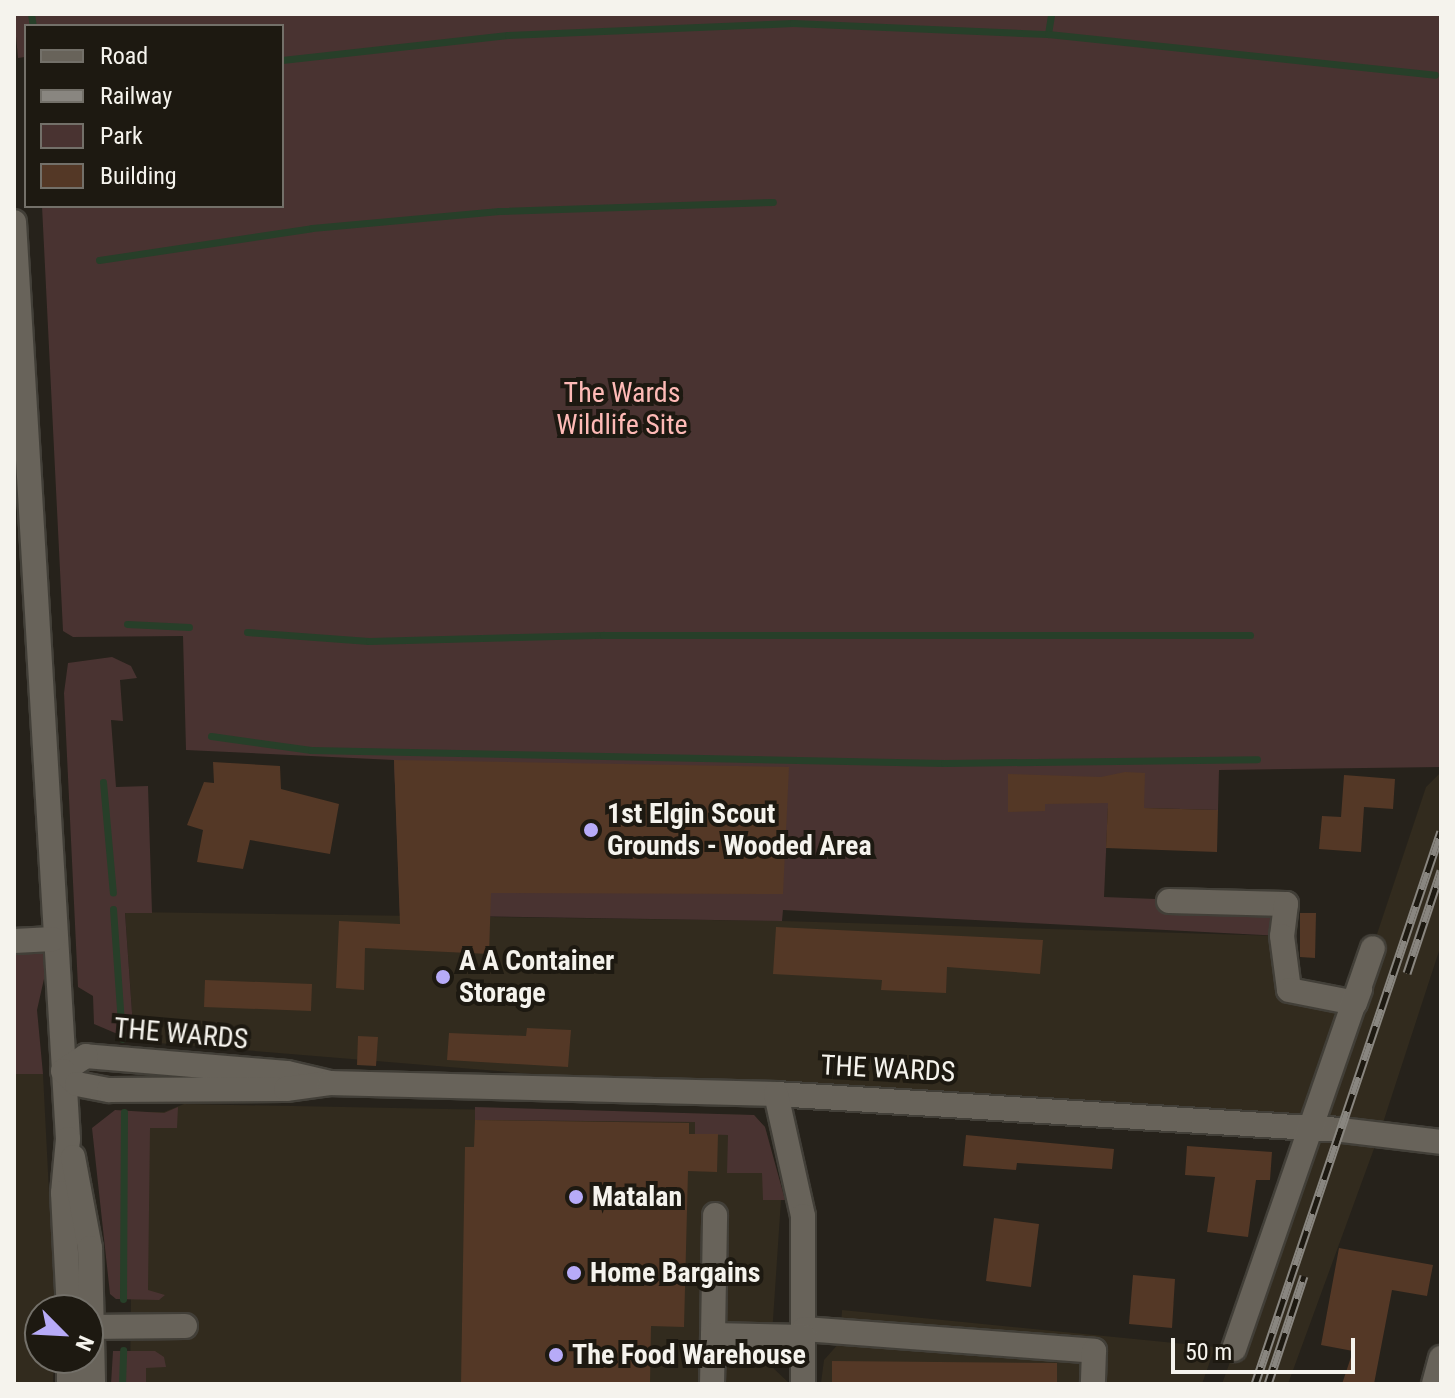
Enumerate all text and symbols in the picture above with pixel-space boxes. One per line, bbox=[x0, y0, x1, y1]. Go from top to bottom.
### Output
legend bbox=[24, 24, 284, 208]
text: Road bbox=[100, 42, 148, 70]
text: Railway bbox=[100, 82, 172, 110]
text: Park bbox=[100, 122, 143, 150]
text: Building bbox=[100, 162, 177, 190]
park label: The Wards Wildlife Site bbox=[556, 376, 688, 442]
place label: 1st Elgin Scout Grounds - Wooded Area bbox=[607, 797, 872, 863]
marker: 1st Elgin Scout Grounds - Wooded Area bbox=[582, 821, 600, 839]
place label: A A Container Storage bbox=[459, 944, 614, 1010]
marker: A A Container Storage bbox=[434, 968, 452, 986]
street label: THE WARDS bbox=[113, 1011, 249, 1057]
street label: THE WARDS bbox=[820, 1049, 956, 1089]
place label: Matalan bbox=[592, 1180, 682, 1214]
marker: Matalan bbox=[567, 1188, 585, 1206]
place label: Home Bargains bbox=[590, 1256, 760, 1290]
marker: Home Bargains bbox=[565, 1264, 583, 1282]
north arrow bbox=[24, 1294, 104, 1374]
scale bar bbox=[1175, 1322, 1359, 1372]
text: N bbox=[70, 1332, 99, 1354]
place label: The Food Warehouse bbox=[572, 1338, 806, 1372]
text: 50 m bbox=[1185, 1338, 1232, 1366]
marker: The Food Warehouse bbox=[547, 1346, 565, 1364]

